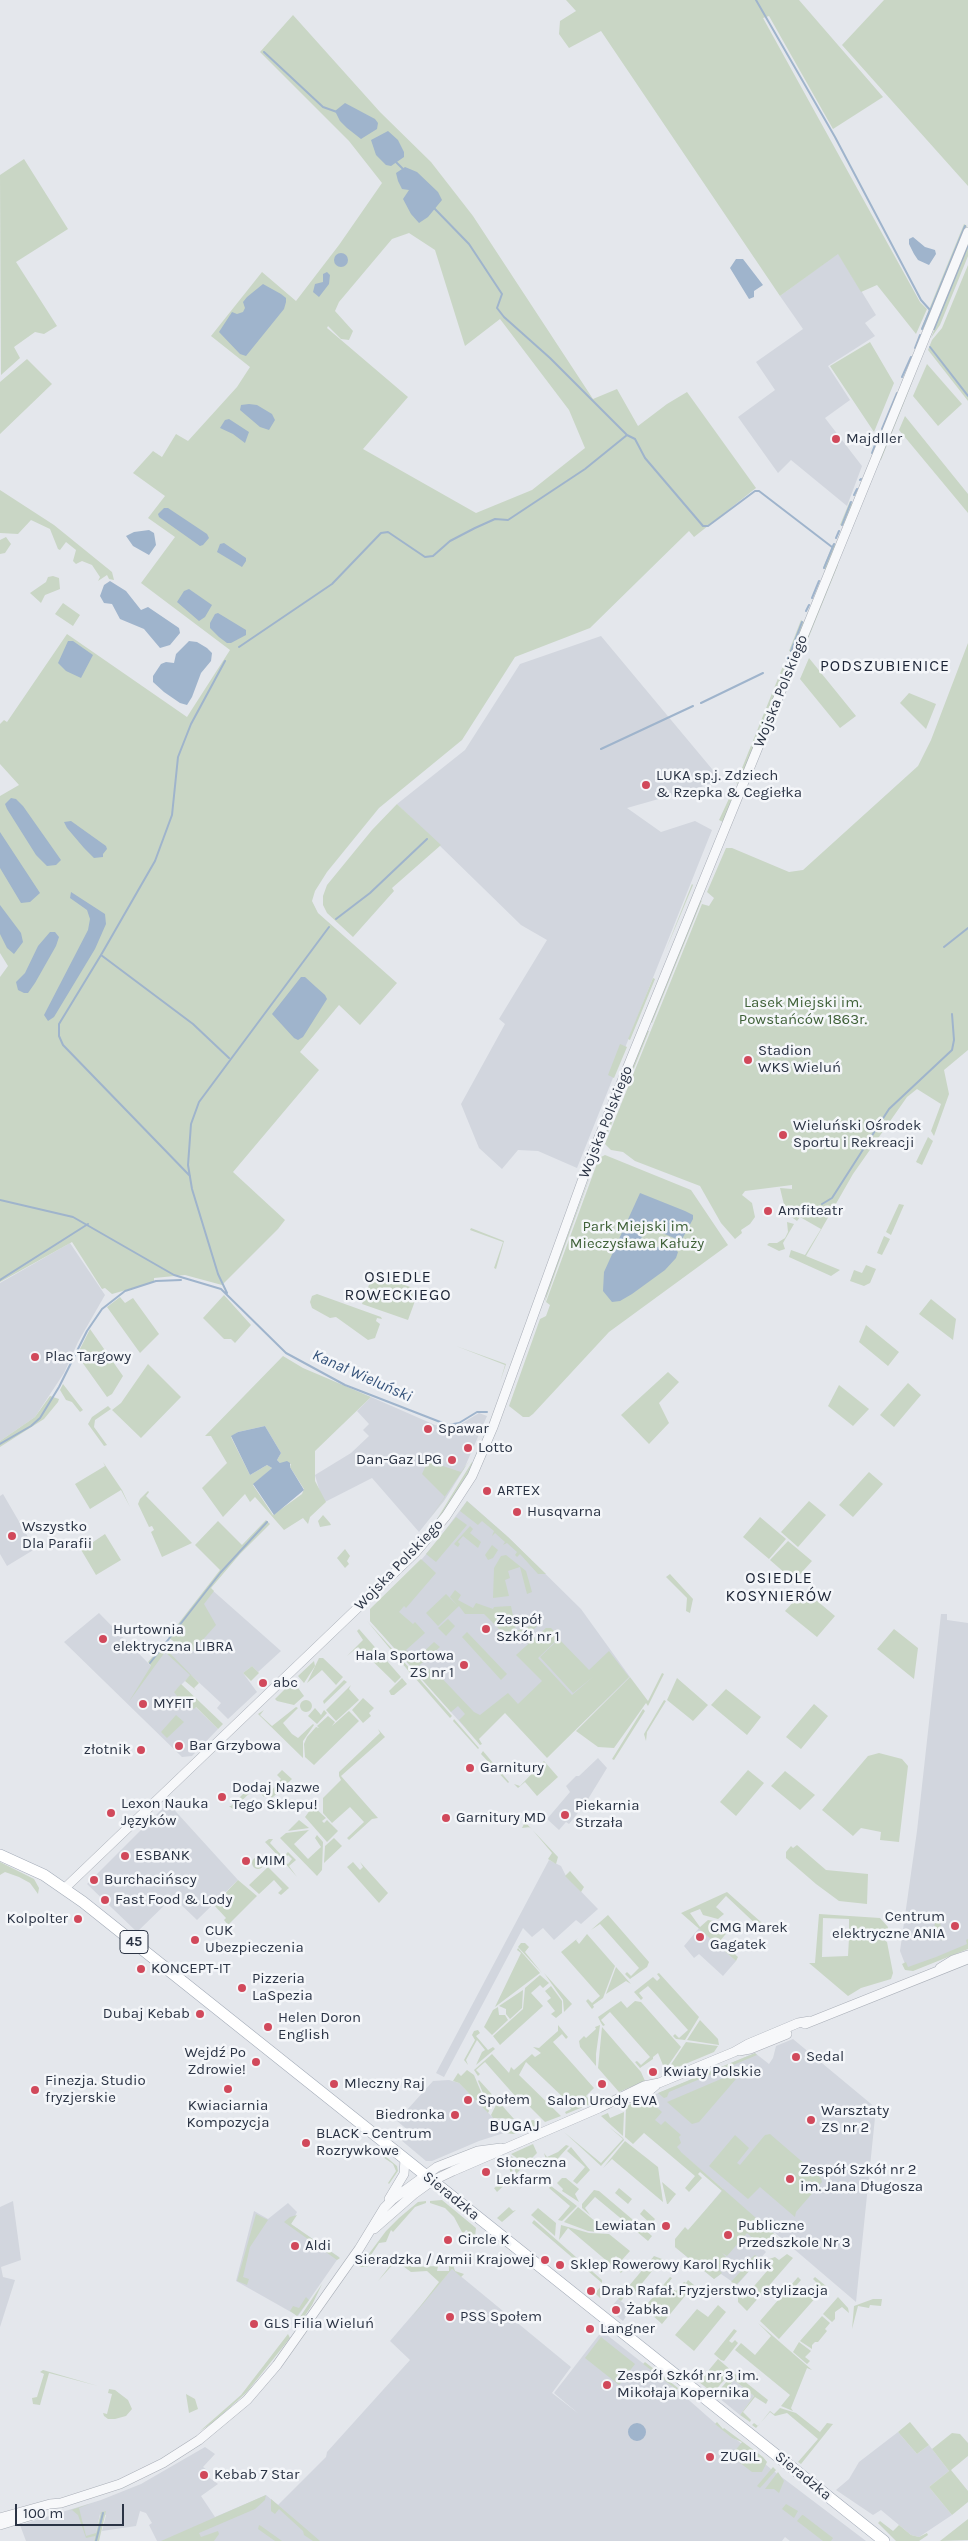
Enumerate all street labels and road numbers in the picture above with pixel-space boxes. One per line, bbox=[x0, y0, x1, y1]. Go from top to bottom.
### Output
street label: Wojska Polskiego bbox=[750, 632, 812, 750]
street label: Wojska Polskiego bbox=[575, 1063, 637, 1181]
street label: Wojska Polskiego bbox=[351, 1516, 447, 1614]
road number: 45 bbox=[120, 1930, 148, 1954]
street label: Sieradzka bbox=[419, 2168, 483, 2224]
street label: Sieradzka bbox=[771, 2448, 835, 2504]

